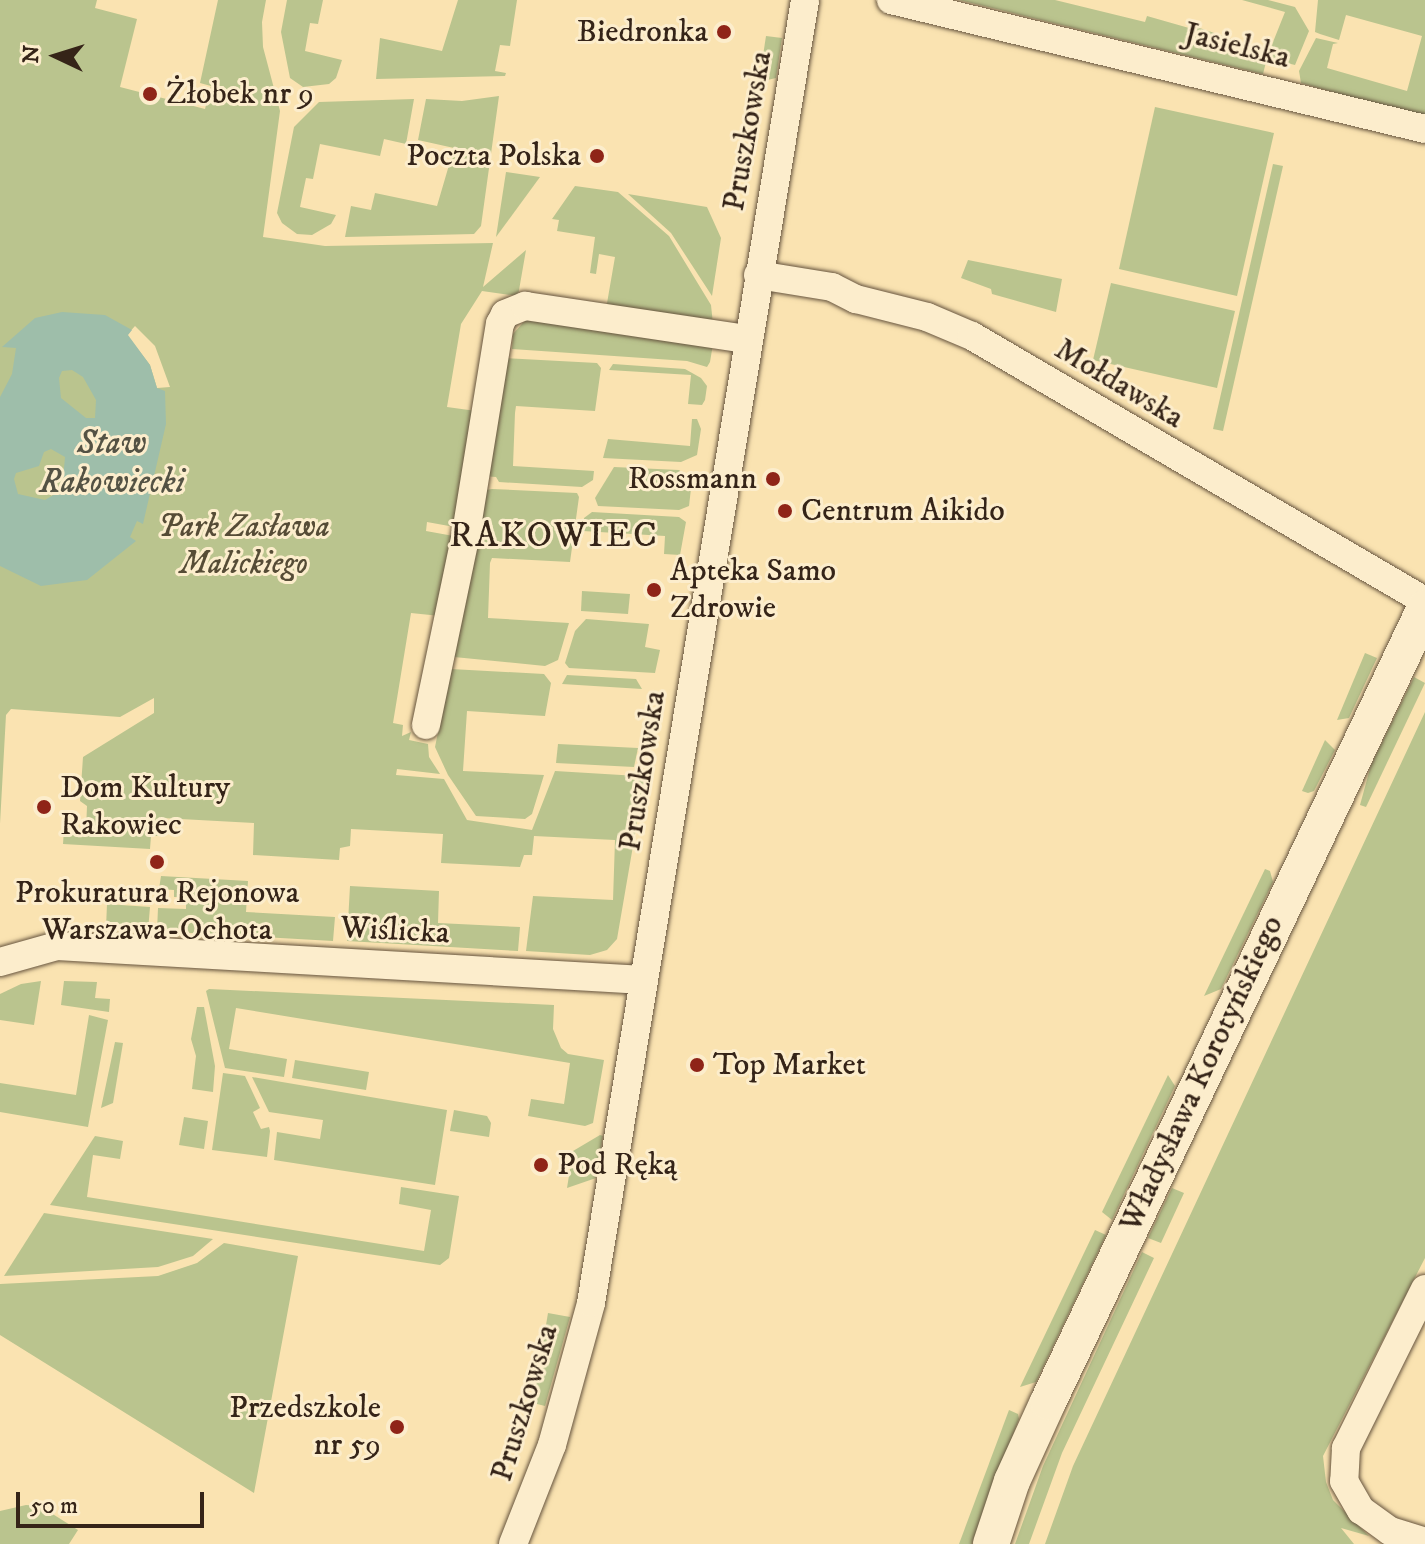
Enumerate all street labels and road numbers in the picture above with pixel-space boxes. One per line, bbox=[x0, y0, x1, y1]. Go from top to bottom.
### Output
street label: Jasielska bbox=[1180, 14, 1294, 78]
street label: Pruszkowska bbox=[715, 48, 781, 214]
street label: Mołdawska bbox=[1047, 330, 1191, 438]
street label: Pruszkowska bbox=[611, 688, 675, 854]
street label: Wiślicka bbox=[339, 909, 451, 953]
street label: Władysława Korotyńskiego bbox=[1112, 910, 1292, 1238]
street label: Pruszkowska bbox=[483, 1320, 567, 1486]

